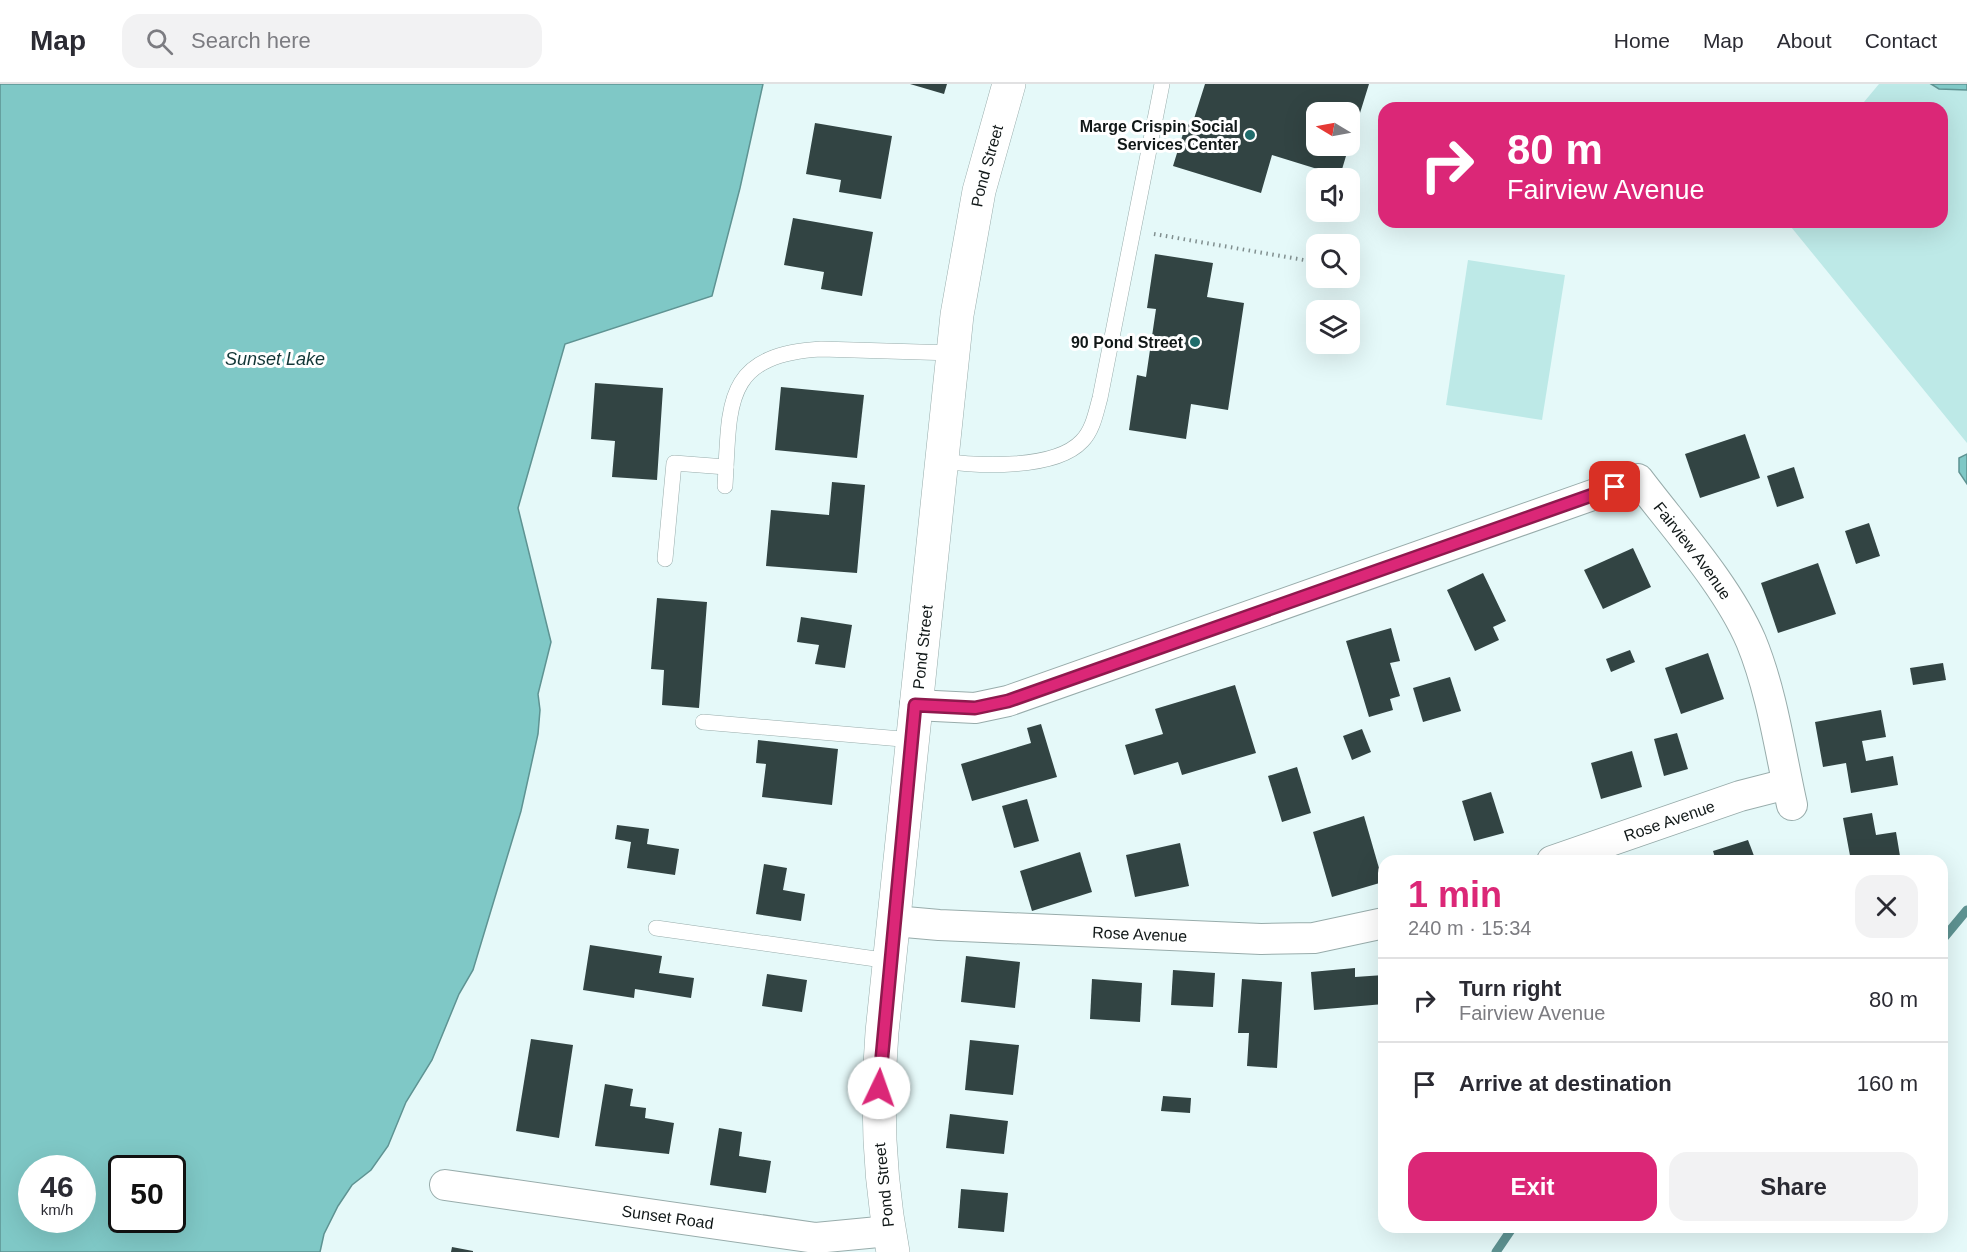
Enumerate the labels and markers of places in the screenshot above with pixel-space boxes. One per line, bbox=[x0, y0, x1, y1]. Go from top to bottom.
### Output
place label: Marge Crispin Social Services Center bbox=[1080, 118, 1238, 153]
marker: Marge Crispin Social Services Center bbox=[1243, 128, 1257, 142]
place label: 90 Pond Street bbox=[1071, 334, 1184, 351]
marker: 90 Pond Street bbox=[1188, 335, 1202, 349]
pin bbox=[1589, 461, 1640, 512]

